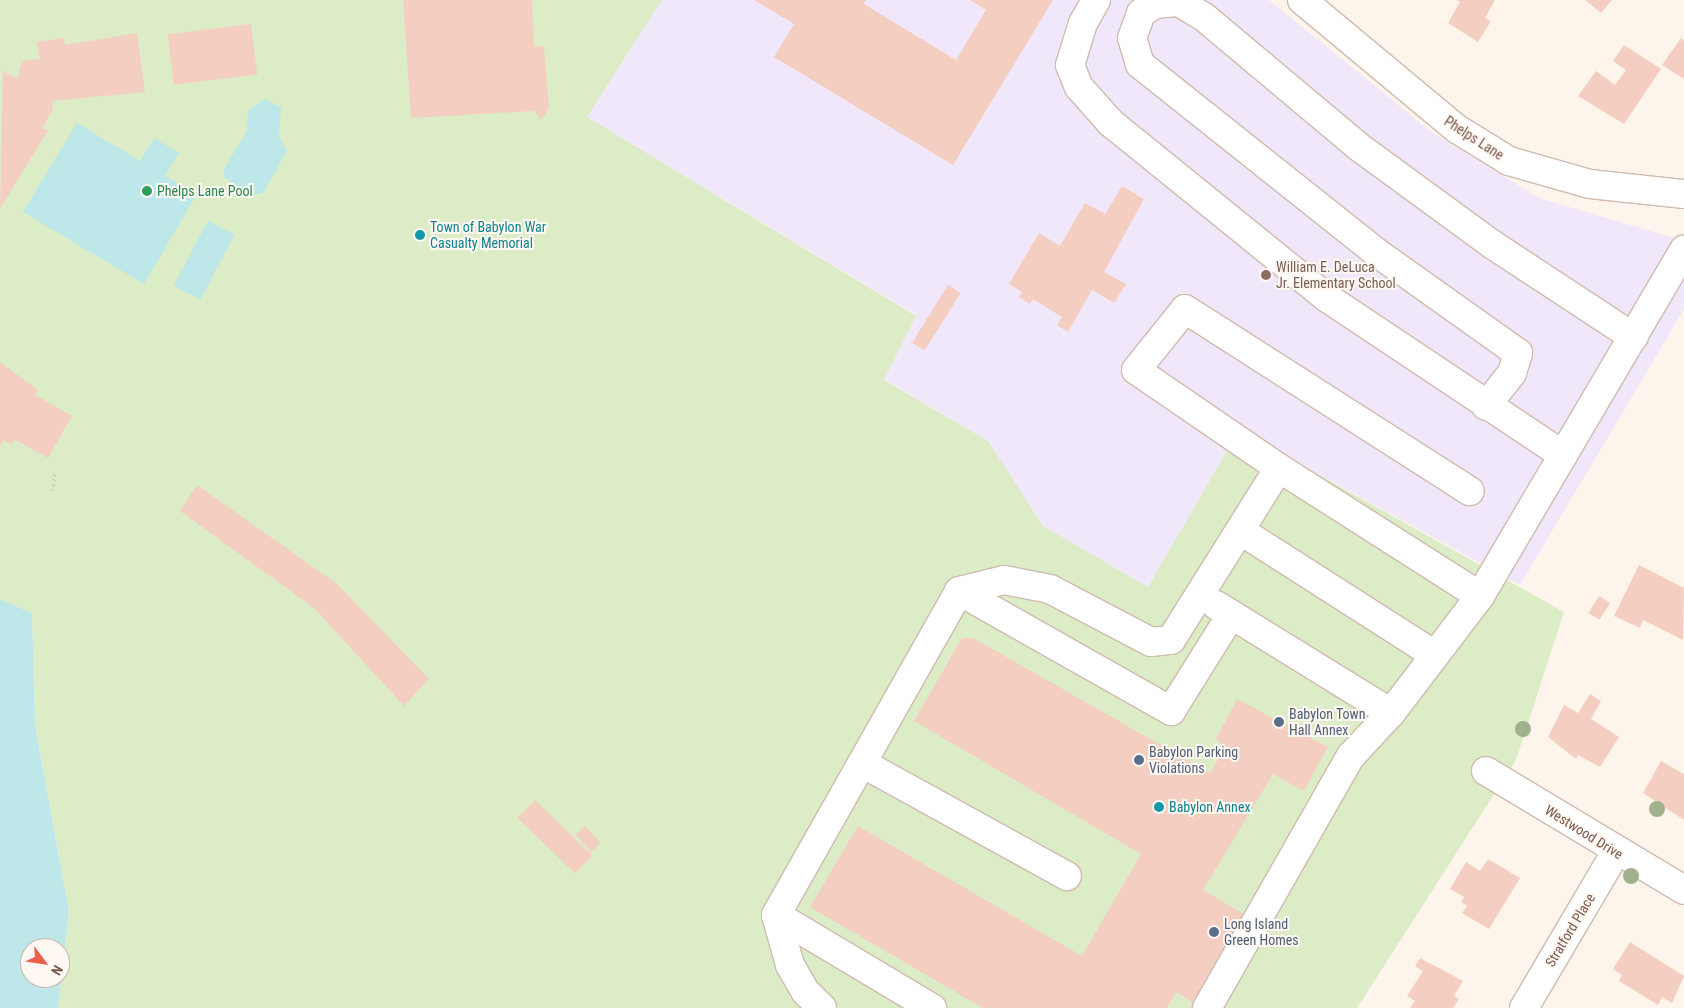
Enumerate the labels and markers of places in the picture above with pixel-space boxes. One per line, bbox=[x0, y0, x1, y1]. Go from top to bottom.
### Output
place label: Phelps Lane Pool bbox=[157, 183, 253, 199]
marker: Phelps Lane Pool bbox=[141, 185, 153, 197]
place label: Town of Babylon War Casualty Memorial bbox=[430, 219, 546, 252]
marker: Town of Babylon War Casualty Memorial bbox=[414, 229, 426, 241]
place label: William E. DeLuca Jr. Elementary School bbox=[1276, 259, 1396, 292]
marker: William E. DeLuca Jr. Elementary School bbox=[1260, 269, 1272, 281]
place label: Babylon Town Hall Annex bbox=[1289, 706, 1366, 739]
marker: Babylon Town Hall Annex bbox=[1273, 716, 1285, 728]
place label: Babylon Parking Violations bbox=[1149, 744, 1238, 776]
marker: Babylon Parking Violations bbox=[1133, 754, 1145, 766]
place label: Babylon Annex bbox=[1169, 799, 1251, 815]
marker: Babylon Annex bbox=[1153, 801, 1165, 813]
place label: Long Island Green Homes bbox=[1224, 916, 1299, 949]
marker: Long Island Green Homes bbox=[1208, 926, 1220, 938]

